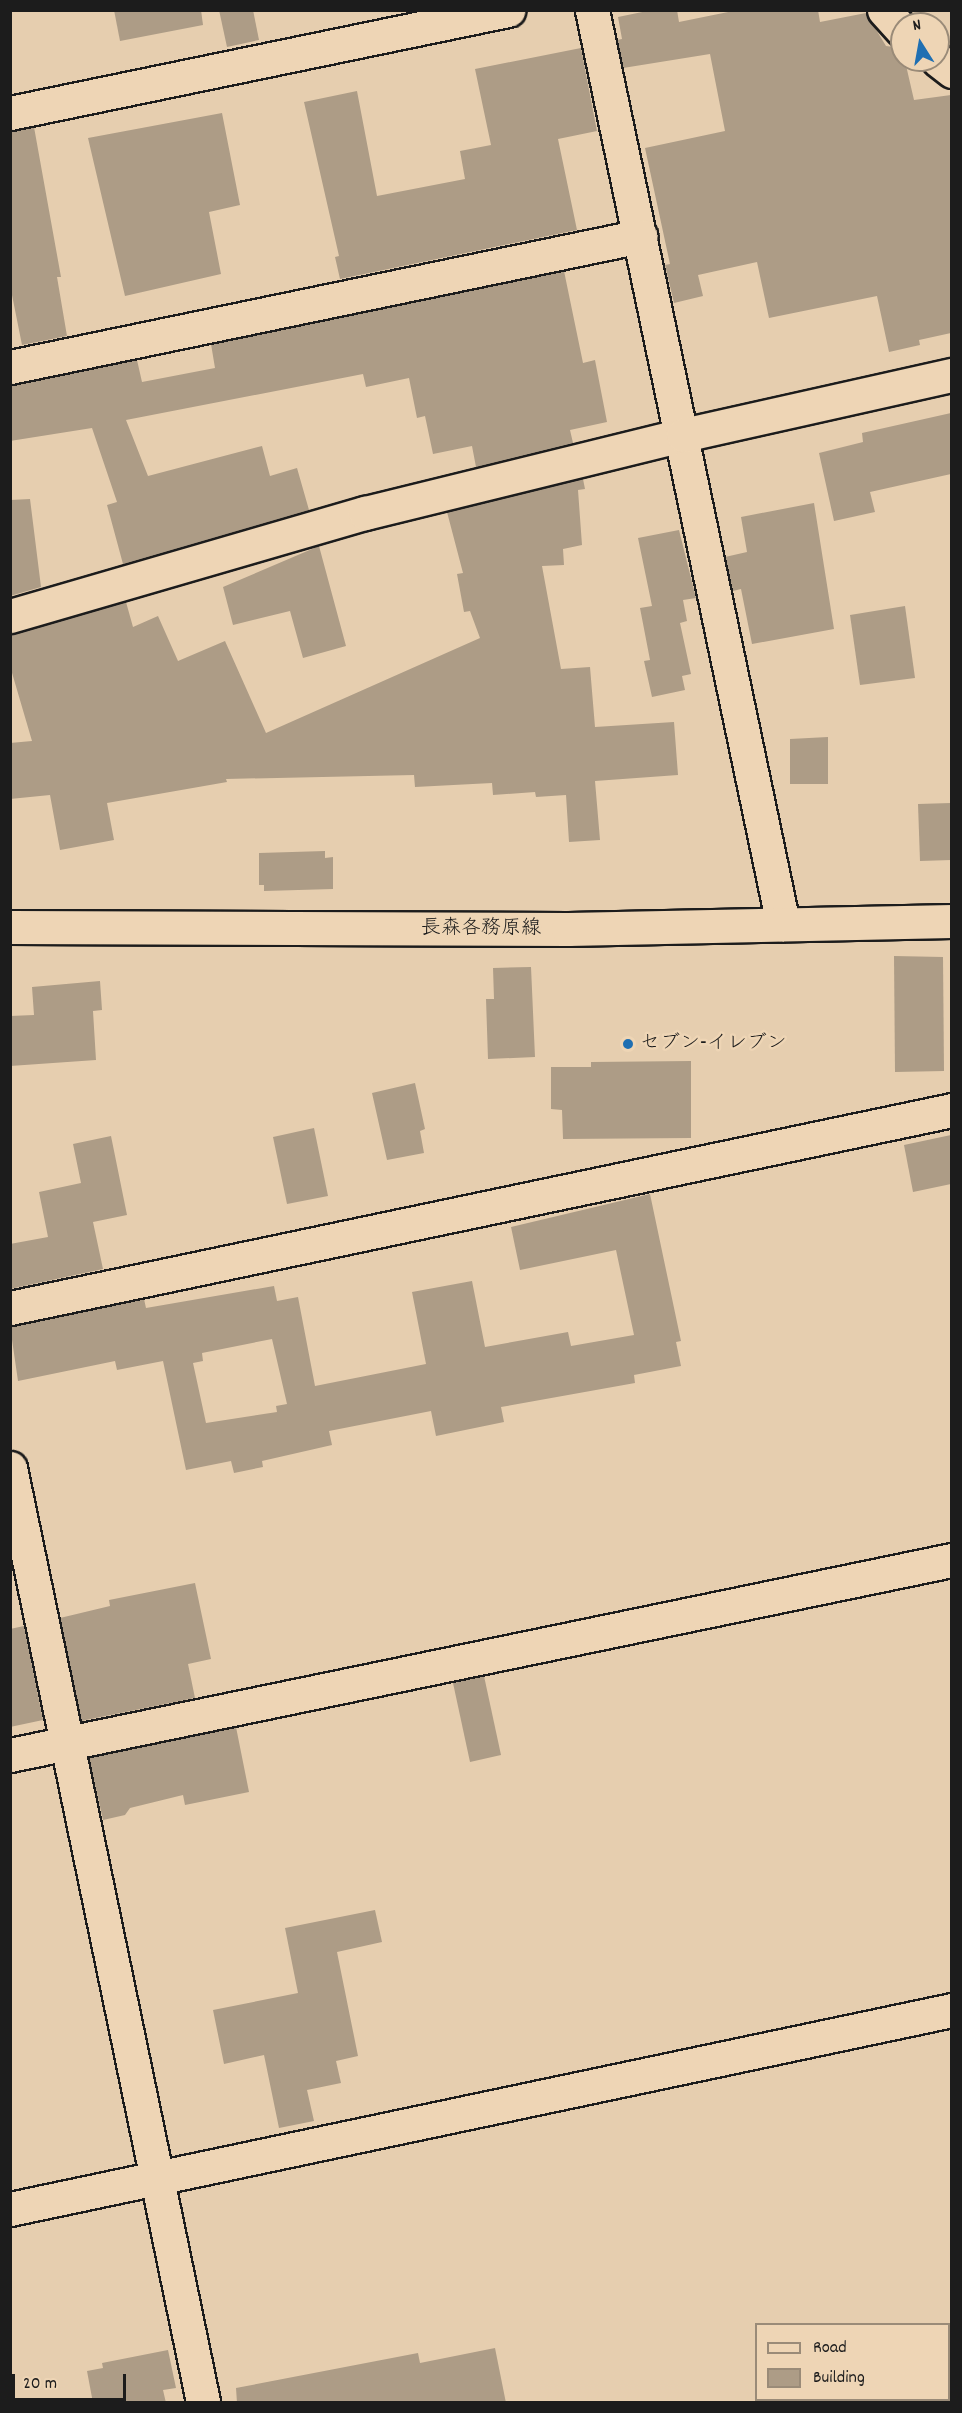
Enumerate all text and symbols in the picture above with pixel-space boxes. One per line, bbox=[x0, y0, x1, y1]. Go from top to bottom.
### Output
north arrow bbox=[890, 12, 950, 72]
text: N bbox=[911, 14, 923, 38]
street label: 長森各務原線 bbox=[421, 917, 541, 941]
place label: セブン-イレブン bbox=[640, 1032, 787, 1056]
marker: セブン-イレブン bbox=[621, 1037, 635, 1051]
legend bbox=[755, 2323, 950, 2401]
text: Road bbox=[813, 2336, 847, 2361]
scale bar bbox=[15, 2362, 129, 2400]
text: Building bbox=[813, 2366, 865, 2391]
text: 20 m bbox=[23, 2372, 57, 2397]

